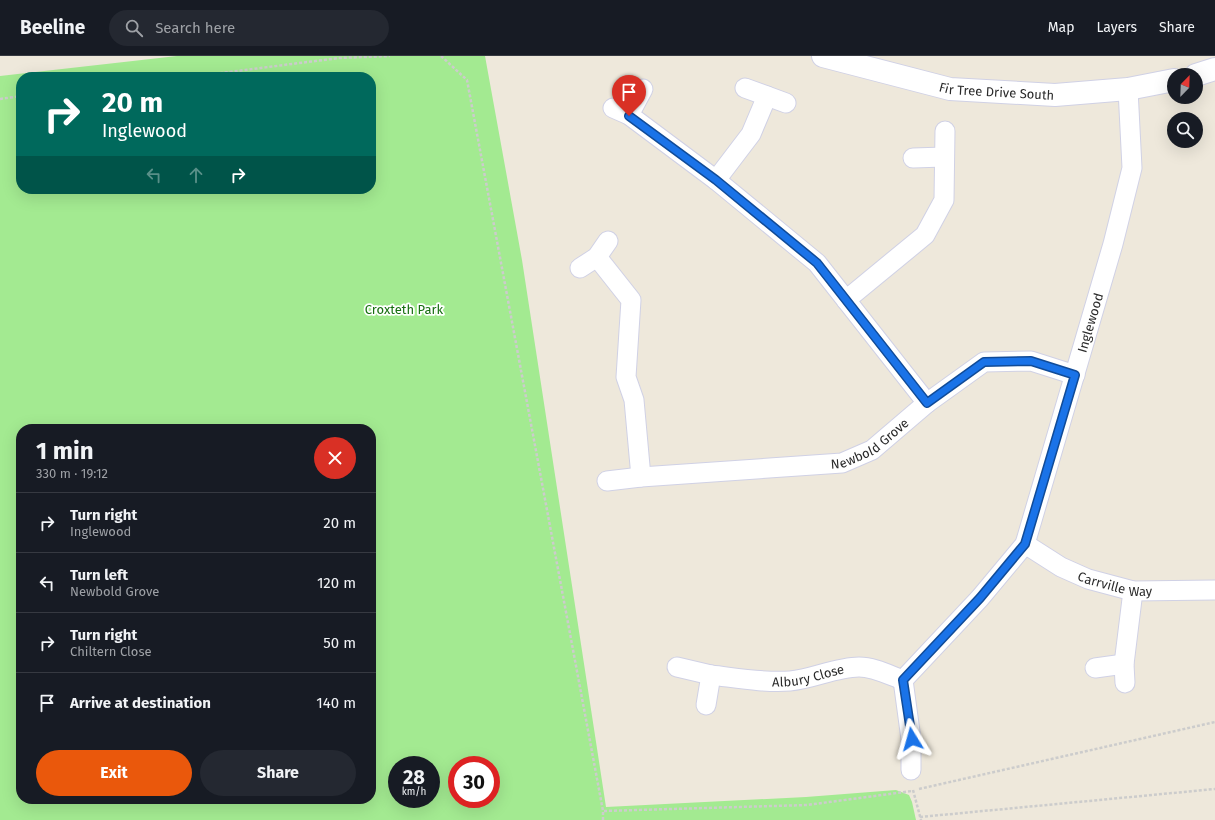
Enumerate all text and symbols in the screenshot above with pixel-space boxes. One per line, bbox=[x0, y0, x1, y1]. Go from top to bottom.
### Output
search box bbox=[109, 10, 389, 46]
text: Beeline bbox=[20, 16, 85, 39]
icon: search bbox=[123, 17, 145, 39]
text: Search here bbox=[155, 19, 235, 37]
text: Map bbox=[1048, 19, 1074, 36]
text: Layers bbox=[1096, 19, 1137, 36]
text: Share bbox=[1159, 19, 1195, 36]
north arrow bbox=[1167, 68, 1203, 104]
map controls bbox=[1167, 68, 1203, 148]
pin bbox=[612, 75, 646, 116]
street label: Fir Tree Drive South bbox=[937, 79, 1055, 103]
icon: arrive bbox=[618, 81, 640, 103]
text: 20 m bbox=[102, 86, 163, 119]
icon: right bbox=[36, 88, 88, 140]
button: search bbox=[1167, 112, 1203, 148]
text: Inglewood bbox=[102, 120, 187, 142]
icon: left bbox=[143, 164, 165, 186]
icon: ahead bbox=[185, 164, 207, 186]
icon: right bbox=[227, 164, 249, 186]
street label: Inglewood bbox=[1075, 291, 1106, 354]
park label: Croxteth Park bbox=[365, 302, 444, 317]
street label: Newbold Grove bbox=[830, 415, 912, 472]
text: 1 min bbox=[36, 437, 94, 465]
button: close bbox=[314, 437, 356, 479]
text: 330 m · 19:12 bbox=[36, 466, 108, 481]
text: Turn right bbox=[70, 506, 137, 524]
icon: right bbox=[36, 512, 58, 534]
text: 20 m bbox=[323, 514, 356, 532]
text: Inglewood bbox=[70, 524, 131, 539]
text: Turn left bbox=[70, 566, 128, 584]
street label: Carrville Way bbox=[1075, 568, 1153, 599]
icon: left bbox=[36, 572, 58, 594]
text: 120 m bbox=[317, 574, 356, 592]
text: Newbold Grove bbox=[70, 584, 159, 599]
text: Turn right bbox=[70, 626, 137, 644]
icon: right bbox=[36, 632, 58, 654]
text: 50 m bbox=[323, 634, 356, 652]
text: Chiltern Close bbox=[70, 644, 152, 659]
street label: Albury Close bbox=[772, 662, 845, 689]
icon: arrive bbox=[36, 692, 58, 714]
text: Arrive at destination bbox=[70, 694, 211, 712]
text: 140 m bbox=[316, 694, 356, 712]
position arrow bbox=[891, 718, 933, 760]
button: Exit bbox=[36, 750, 192, 796]
button: Share bbox=[200, 750, 356, 796]
speed limit sign: 30 bbox=[448, 756, 500, 808]
text: 28 bbox=[403, 765, 425, 789]
text: km/h bbox=[402, 786, 426, 798]

